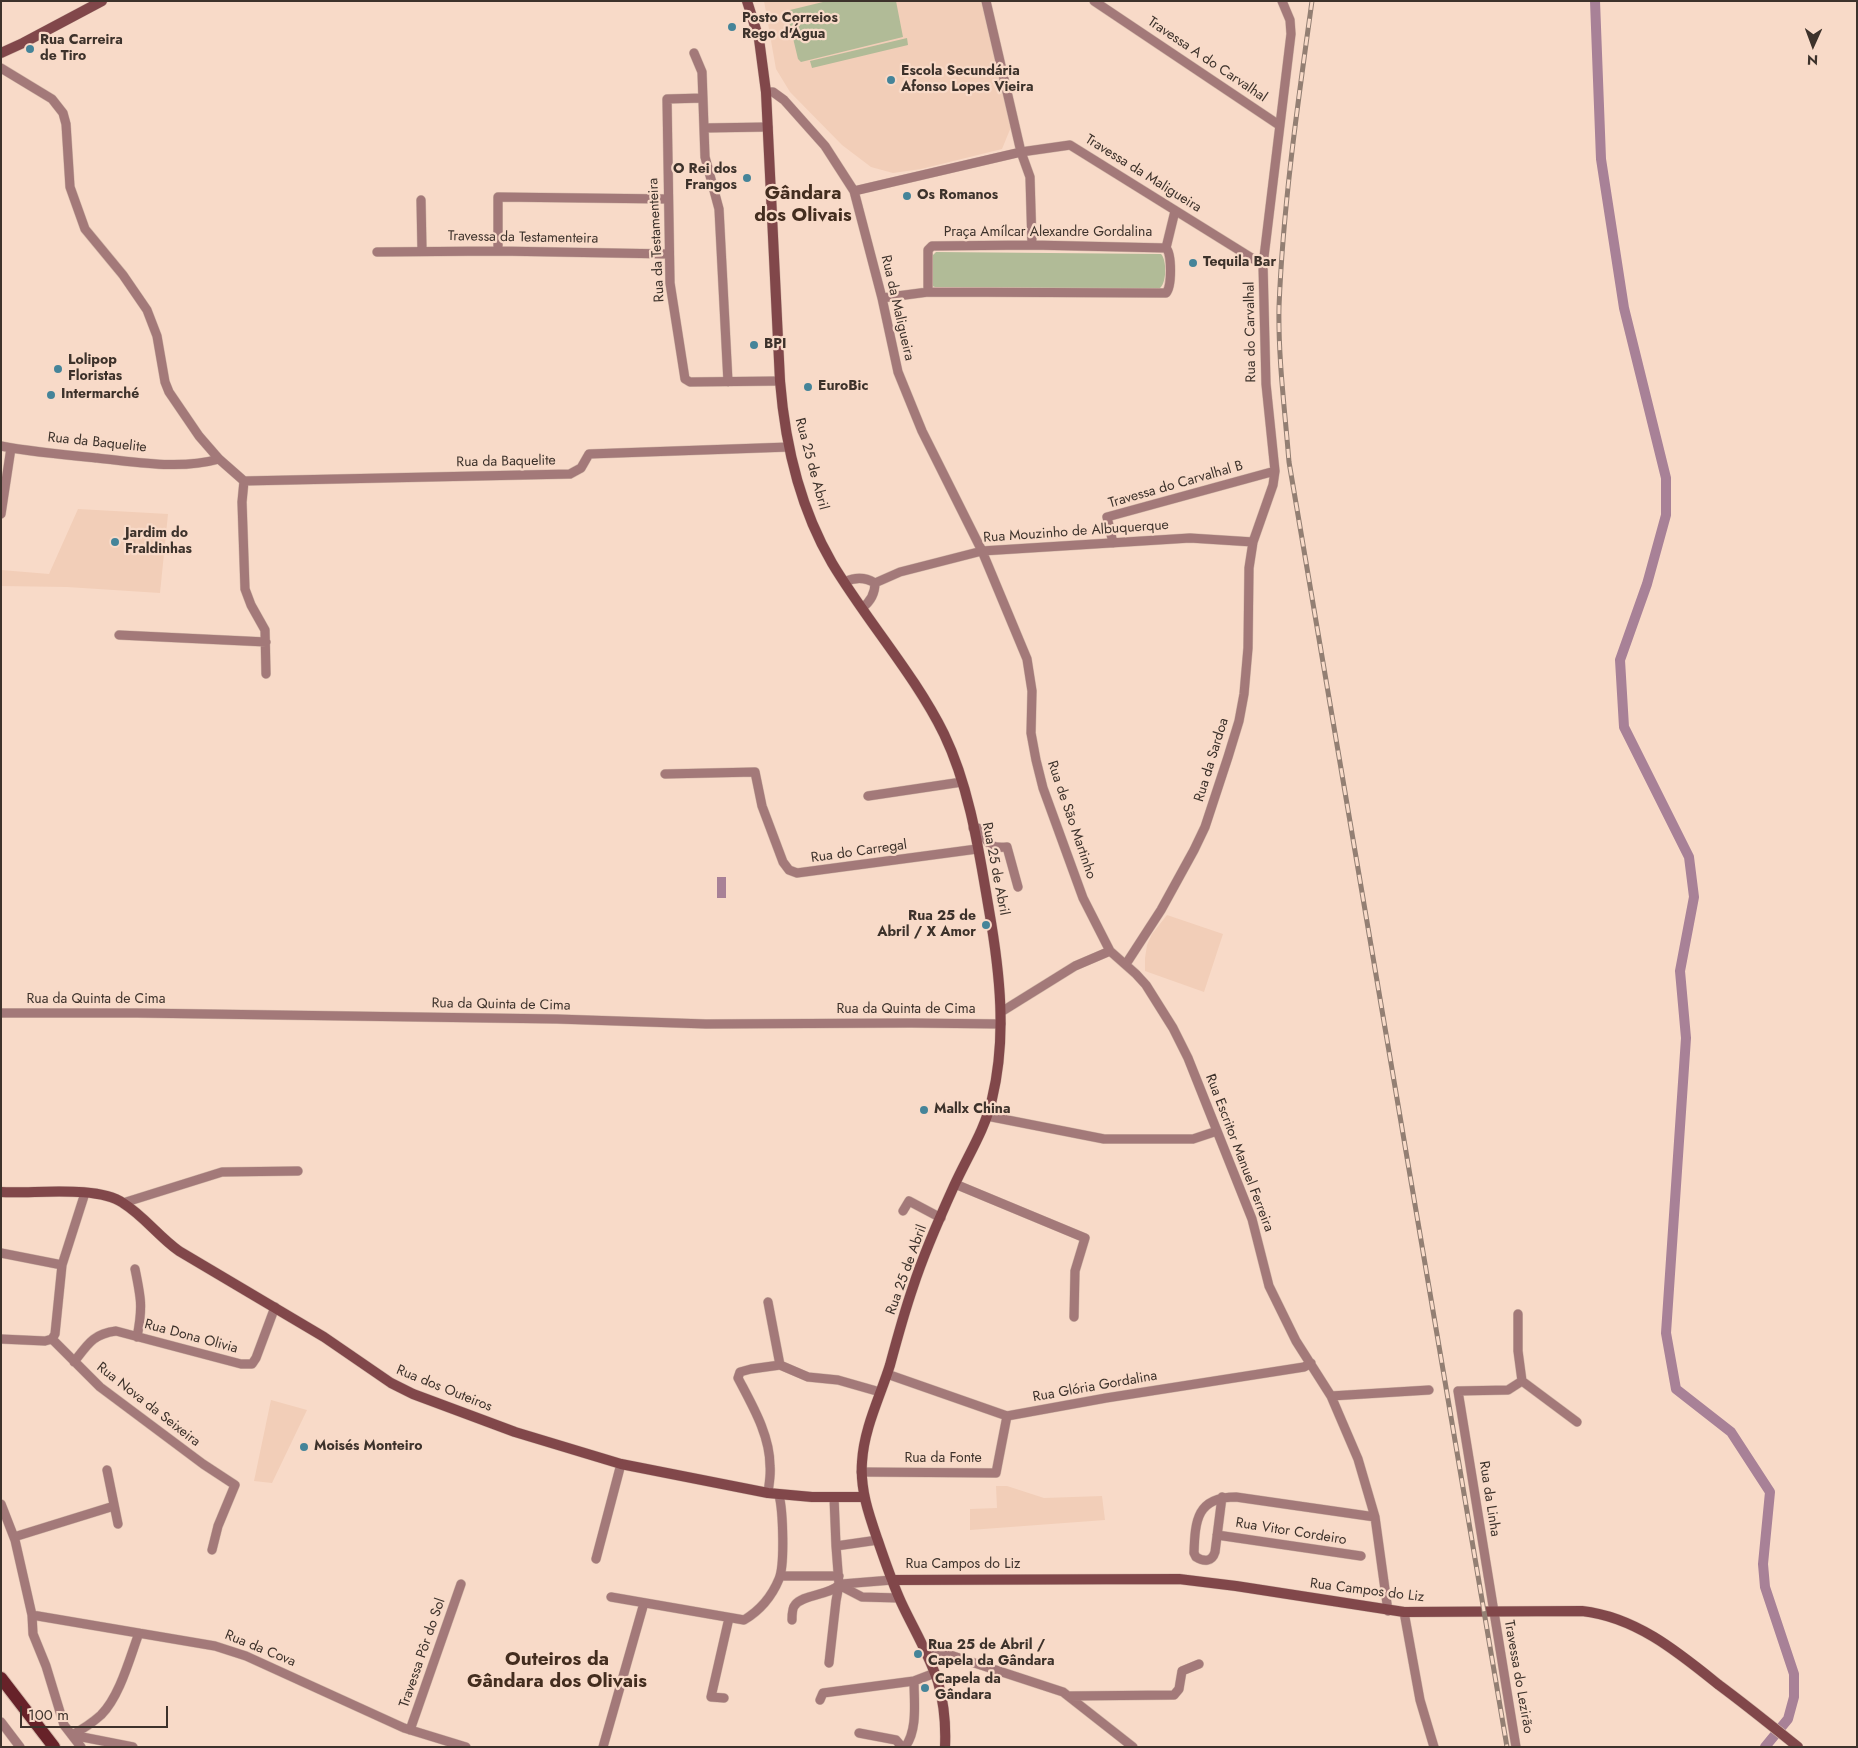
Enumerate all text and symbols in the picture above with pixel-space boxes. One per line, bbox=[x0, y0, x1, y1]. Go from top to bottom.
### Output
place label: Posto Correios Rego d'Água bbox=[742, 11, 838, 44]
street label: Travessa A do Carvalhal bbox=[1144, 14, 1270, 106]
north arrow bbox=[1788, 20, 1838, 70]
marker: Posto Correios Rego d'Água bbox=[726, 21, 738, 33]
place label: Rua Carreira de Tiro bbox=[40, 33, 123, 65]
marker: Rua Carreira de Tiro bbox=[24, 43, 36, 55]
text: N bbox=[1807, 50, 1818, 70]
place label: Escola Secundária Afonso Lopes Vieira bbox=[901, 64, 1033, 96]
marker: Escola Secundária Afonso Lopes Vieira bbox=[885, 74, 897, 86]
street label: Travessa da Maligueira bbox=[1082, 131, 1204, 217]
place label: O Rei dos Frangos bbox=[673, 162, 737, 194]
marker: O Rei dos Frangos bbox=[741, 172, 753, 184]
street label: Rua da Testamenteira bbox=[645, 177, 669, 303]
district label: Gândara dos Olivais bbox=[754, 183, 852, 227]
place label: Os Romanos bbox=[917, 188, 998, 204]
marker: Os Romanos bbox=[901, 190, 913, 202]
street label: Praça Amílcar Alexandre Gordalina bbox=[944, 225, 1152, 241]
street label: Travessa da Testamenteira bbox=[448, 228, 598, 248]
street label: Rua da Maligueira bbox=[877, 254, 917, 362]
place label: Tequila Bar bbox=[1203, 255, 1276, 271]
marker: Tequila Bar bbox=[1187, 257, 1199, 269]
street label: Rua do Carvalhal bbox=[1242, 281, 1260, 383]
place label: BPI bbox=[764, 337, 786, 353]
marker: BPI bbox=[748, 339, 760, 351]
place label: Lolipop Floristas bbox=[68, 353, 122, 386]
marker: Lolipop Floristas bbox=[52, 363, 64, 375]
place label: EuroBic bbox=[818, 379, 868, 395]
marker: EuroBic bbox=[802, 381, 814, 393]
place label: Intermarché bbox=[61, 387, 139, 403]
marker: Intermarché bbox=[45, 389, 57, 401]
street label: Rua 25 de Abril bbox=[791, 416, 831, 512]
street label: Rua da Baquelite bbox=[47, 429, 147, 457]
street label: Rua da Baquelite bbox=[456, 453, 556, 471]
street label: Travessa do Carvalhal B bbox=[1107, 458, 1245, 512]
street label: Rua Mouzinho de Albuquerque bbox=[983, 517, 1169, 547]
place label: Jardim do Fraldinhas bbox=[125, 526, 192, 558]
marker: Jardim do Fraldinhas bbox=[109, 536, 121, 548]
street label: Rua da Sardoa bbox=[1191, 716, 1233, 804]
street label: Rua de São Martinho bbox=[1043, 759, 1099, 881]
street label: Rua 25 de Abril bbox=[978, 821, 1012, 917]
street label: Rua do Carregal bbox=[810, 837, 908, 867]
place label: Rua 25 de Abril / X Amor bbox=[877, 909, 976, 942]
marker: Rua 25 de Abril / X Amor bbox=[980, 919, 992, 931]
street label: Rua da Quinta de Cima bbox=[26, 992, 166, 1008]
street label: Rua da Quinta de Cima bbox=[431, 995, 571, 1015]
street label: Rua da Quinta de Cima bbox=[836, 1002, 976, 1018]
street label: Rua Escritor Manuel Ferreira bbox=[1201, 1072, 1277, 1234]
place label: Mallx China bbox=[934, 1102, 1010, 1118]
marker: Mallx China bbox=[918, 1104, 930, 1116]
street label: Rua 25 de Abril bbox=[883, 1223, 931, 1317]
street label: Rua Dona Olivia bbox=[142, 1316, 240, 1358]
street label: Rua Nova da Seixeira bbox=[93, 1359, 203, 1451]
street label: Rua dos Outeiros bbox=[394, 1362, 494, 1416]
street label: Rua Glória Gordalina bbox=[1031, 1368, 1159, 1406]
place label: Moisés Monteiro bbox=[314, 1439, 423, 1455]
marker: Moisés Monteiro bbox=[298, 1441, 310, 1453]
street label: Rua da Fonte bbox=[904, 1451, 982, 1467]
street label: Rua da Linha bbox=[1475, 1460, 1503, 1538]
street label: Rua Vitor Cordeiro bbox=[1234, 1515, 1348, 1549]
street label: Rua Campos do Liz bbox=[905, 1557, 1021, 1573]
street label: Rua Campos do Liz bbox=[1309, 1576, 1425, 1606]
street label: Travessa Pôr do Sol bbox=[396, 1596, 450, 1710]
street label: Travessa do Lezirão bbox=[1500, 1619, 1536, 1735]
street label: Rua da Cova bbox=[222, 1627, 298, 1671]
place label: Rua 25 de Abril / Capela da Gândara bbox=[928, 1638, 1054, 1670]
marker: Rua 25 de Abril / Capela da Gândara bbox=[912, 1648, 924, 1660]
district label: Outeiros da Gândara dos Olivais bbox=[467, 1649, 647, 1693]
place label: Capela da Gândara bbox=[935, 1672, 1001, 1704]
marker: Capela da Gândara bbox=[919, 1682, 931, 1694]
scale bar bbox=[22, 1696, 170, 1728]
text: 100 m bbox=[28, 1704, 69, 1726]

